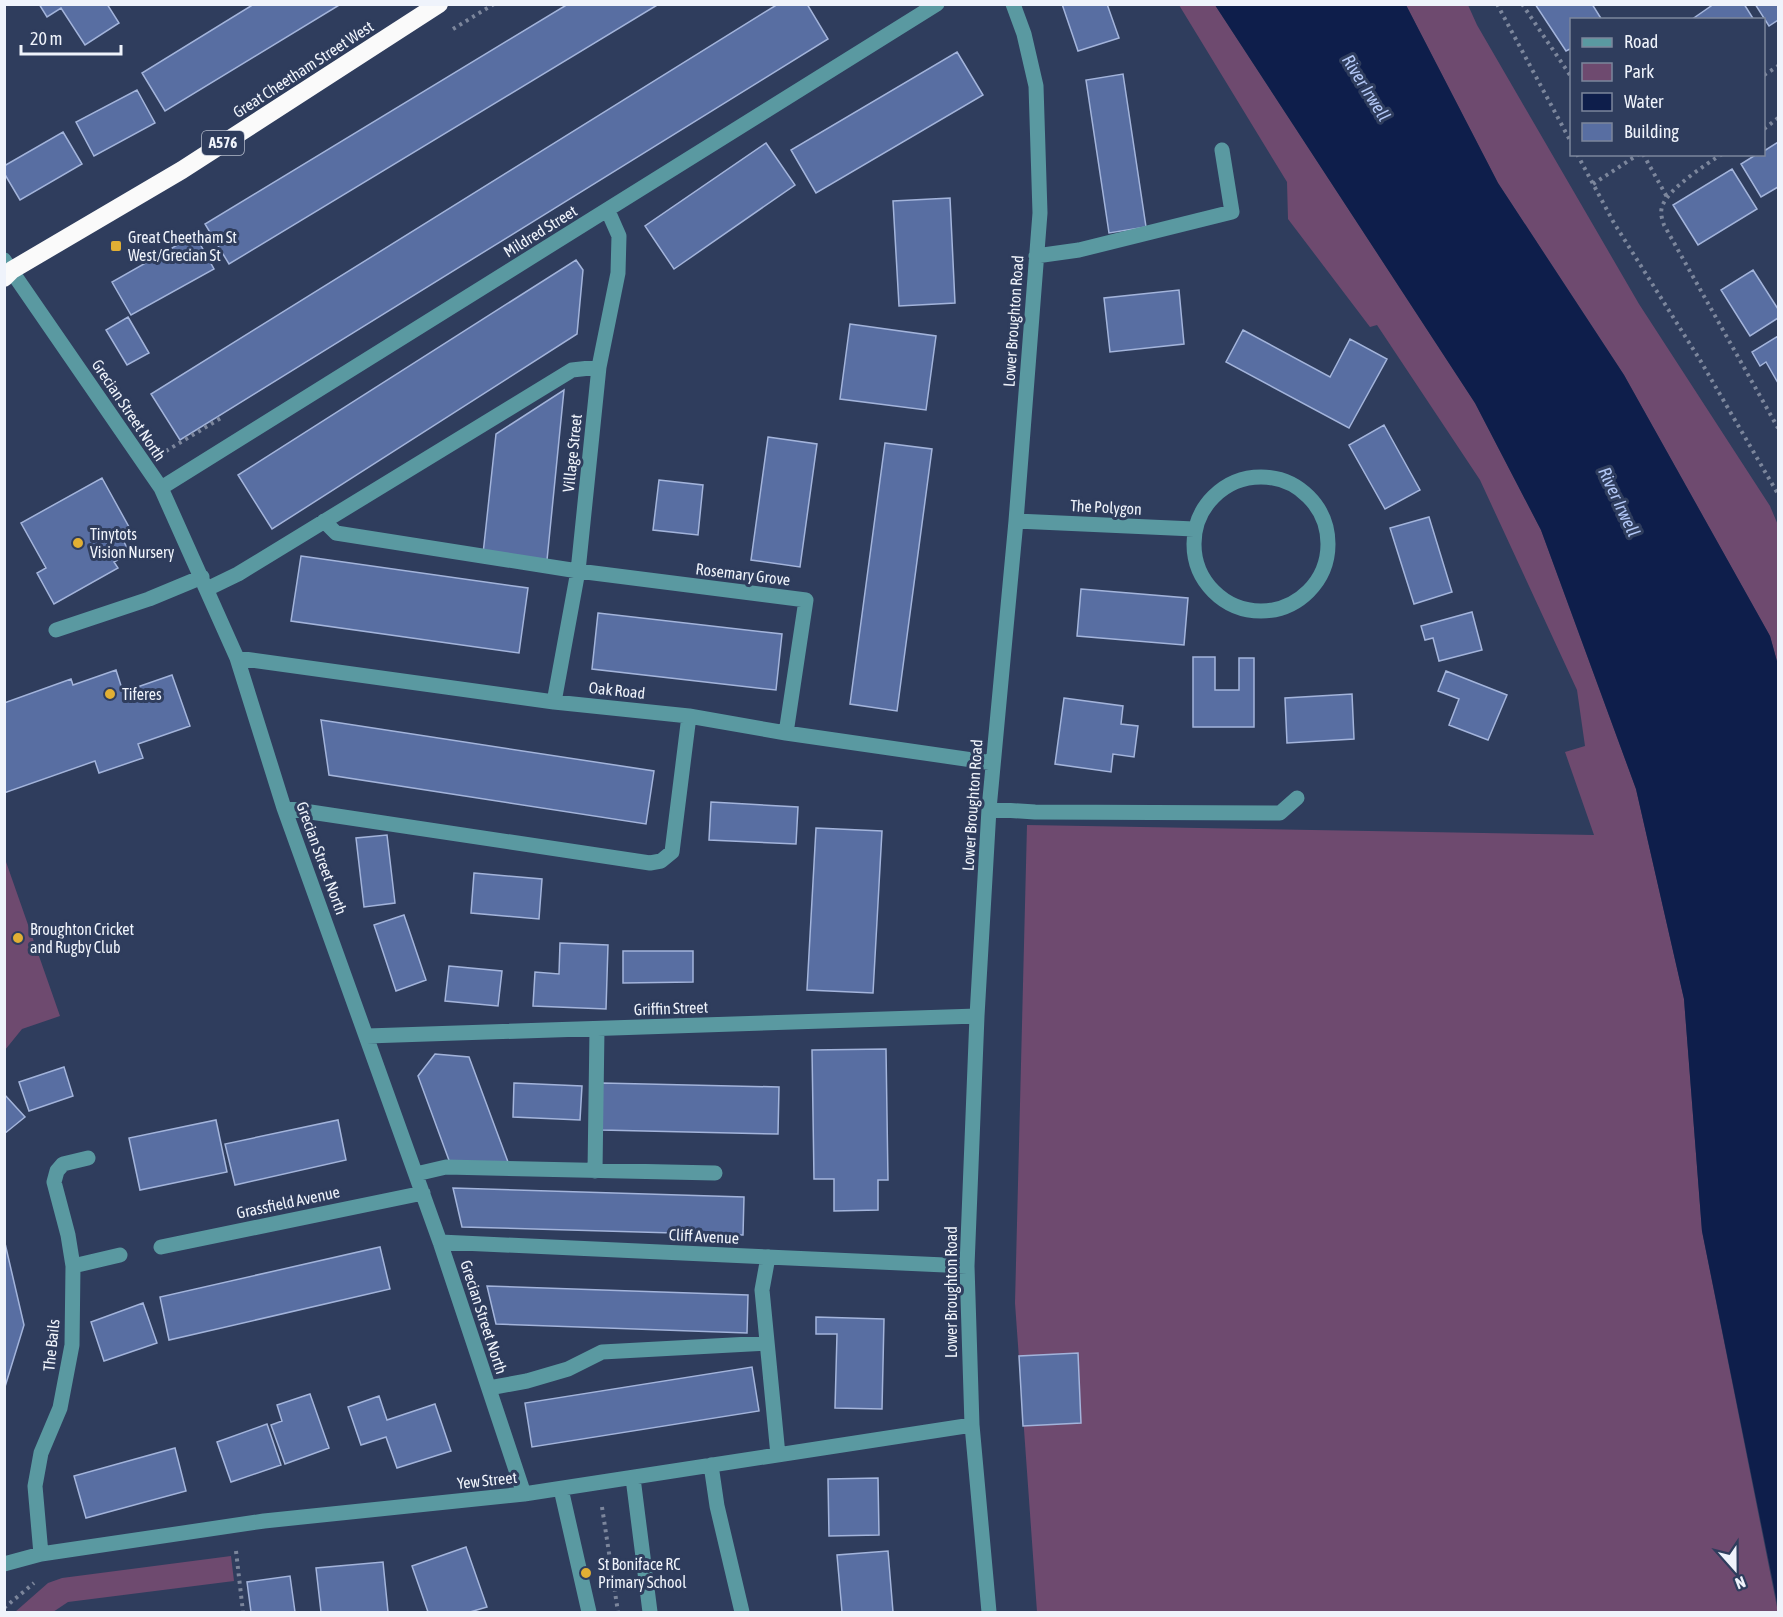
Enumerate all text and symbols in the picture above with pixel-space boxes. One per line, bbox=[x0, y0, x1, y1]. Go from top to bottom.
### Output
street label: Great Cheetham Street West bbox=[230, 17, 377, 121]
scale bar bbox=[21, 18, 122, 56]
legend bbox=[1570, 18, 1765, 156]
text: 20 m bbox=[30, 28, 62, 49]
text: Road bbox=[1624, 31, 1658, 52]
water label: River Irwell bbox=[1338, 51, 1395, 125]
text: Park bbox=[1624, 61, 1654, 82]
text: Water bbox=[1624, 91, 1664, 112]
text: Building bbox=[1624, 121, 1679, 142]
road number: A576 bbox=[202, 131, 244, 155]
street label: Mildred Street bbox=[500, 201, 580, 261]
place label: Great Cheetham St West/Grecian St bbox=[128, 228, 237, 264]
marker: Great Cheetham St West/Grecian St bbox=[109, 239, 123, 253]
street label: Lower Broughton Road bbox=[999, 255, 1028, 387]
street label: Grecian Street North bbox=[88, 356, 170, 464]
street label: Village Street bbox=[559, 413, 586, 493]
water label: River Irwell bbox=[1594, 464, 1645, 540]
street label: The Polygon bbox=[1070, 496, 1142, 519]
place label: Tinytots Vision Nursery bbox=[90, 525, 175, 562]
marker: Tinytots Vision Nursery bbox=[71, 536, 85, 550]
street label: Rosemary Grove bbox=[695, 559, 791, 590]
street label: Oak Road bbox=[588, 678, 646, 702]
place label: Tiferes bbox=[122, 685, 162, 703]
marker: Tiferes bbox=[103, 687, 117, 701]
street label: Lower Broughton Road bbox=[958, 739, 987, 871]
street label: Grecian Street North bbox=[293, 799, 351, 917]
place label: Broughton Cricket and Rugby Club bbox=[30, 920, 135, 957]
marker: Broughton Cricket and Rugby Club bbox=[11, 931, 25, 945]
street label: Griffin Street bbox=[634, 998, 709, 1018]
street label: Grassfield Avenue bbox=[235, 1182, 341, 1222]
street label: Cliff Avenue bbox=[668, 1225, 740, 1247]
street label: Lower Broughton Road bbox=[942, 1226, 961, 1358]
street label: Grecian Street North bbox=[457, 1258, 511, 1376]
street label: The Bails bbox=[39, 1318, 63, 1372]
street label: Yew Street bbox=[456, 1468, 518, 1492]
north arrow bbox=[1705, 1539, 1765, 1599]
place label: St Boniface RC Primary School bbox=[598, 1555, 687, 1592]
marker: St Boniface RC Primary School bbox=[579, 1566, 593, 1580]
text: N bbox=[1733, 1573, 1748, 1593]

